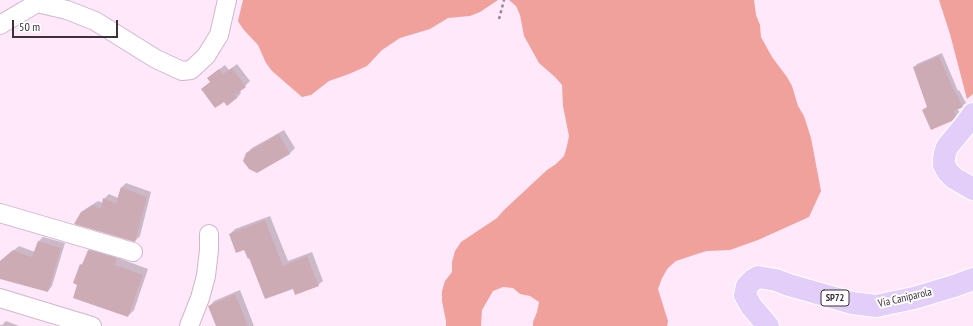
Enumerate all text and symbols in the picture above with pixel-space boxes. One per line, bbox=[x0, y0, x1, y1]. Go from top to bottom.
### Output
scale bar bbox=[14, 12, 120, 38]
text: 50 m bbox=[19, 19, 40, 34]
street label: Via Caniparola bbox=[877, 285, 933, 311]
road number: SP72 bbox=[821, 290, 849, 306]

